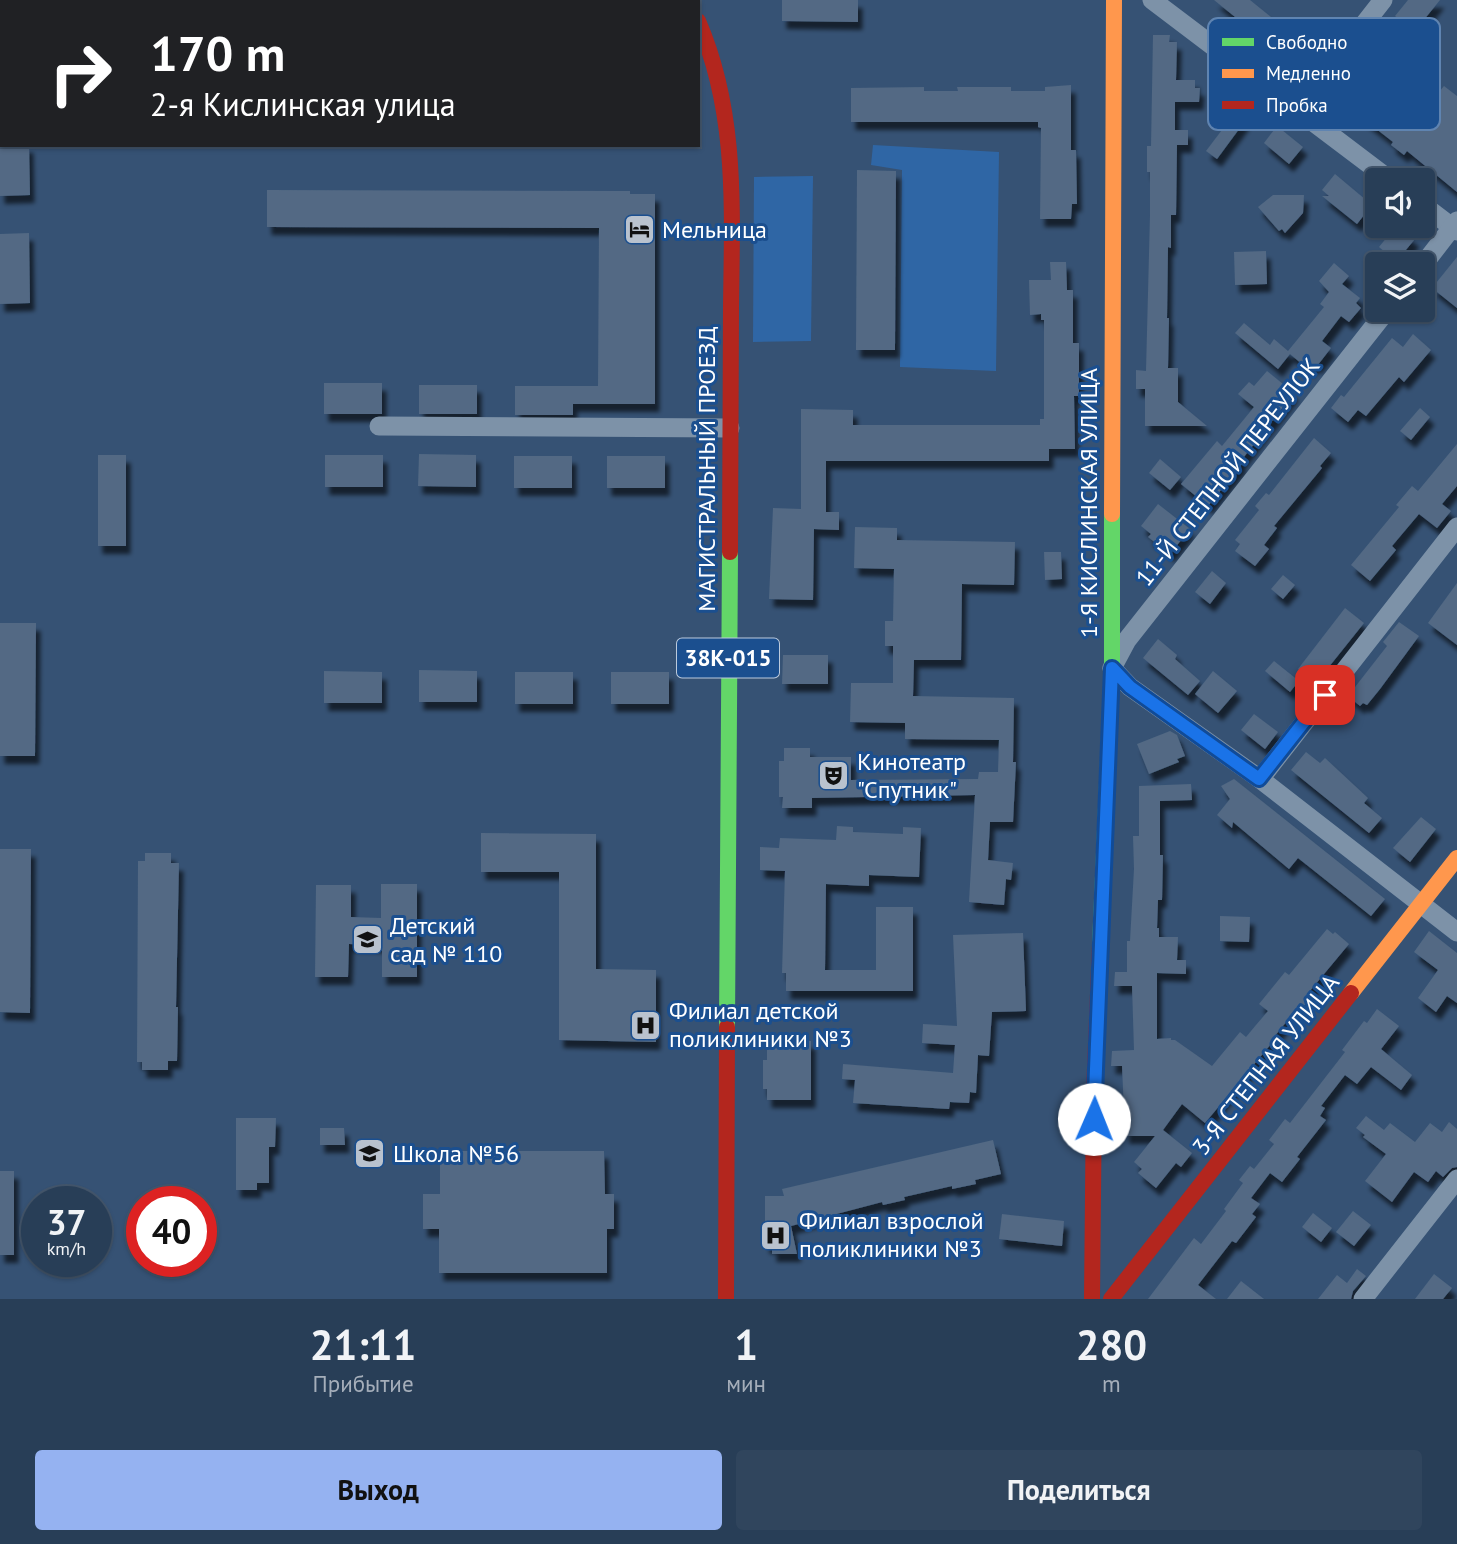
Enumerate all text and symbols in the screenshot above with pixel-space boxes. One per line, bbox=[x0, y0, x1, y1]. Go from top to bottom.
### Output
legend bbox=[1208, 18, 1440, 130]
text: 170 m bbox=[150, 21, 285, 85]
icon: right bbox=[35, 28, 126, 119]
text: Свободно bbox=[1266, 30, 1348, 54]
text: Медленно bbox=[1266, 61, 1351, 85]
text: 2-я Кислинская улица bbox=[150, 83, 456, 125]
text: Пробка bbox=[1266, 93, 1328, 117]
map controls bbox=[1365, 168, 1435, 322]
button: sound bbox=[1365, 168, 1435, 238]
hotel icon: Мельница bbox=[622, 213, 656, 247]
place label: Мельница bbox=[662, 214, 767, 245]
button: layers bbox=[1365, 252, 1435, 322]
street label: МАГИСТРАЛЬНЫЙ ПРОЕЗД bbox=[691, 326, 722, 612]
street label: 11-Й СТЕПНОЙ ПЕРЕУЛОК bbox=[1129, 351, 1327, 592]
street label: 1-Я КИСЛИНСКАЯ УЛИЦА bbox=[1073, 368, 1104, 638]
road number: 38К-015 bbox=[677, 638, 779, 678]
pin bbox=[1295, 665, 1355, 725]
icon: arrive bbox=[1306, 676, 1344, 714]
place label: Кинотеатр "Спутник" bbox=[857, 746, 966, 805]
theatre icon: Кинотеатр "Спутник" bbox=[817, 759, 851, 793]
place label: Детский сад № 110 bbox=[390, 910, 502, 969]
school or university icon: Детский сад № 110 bbox=[350, 923, 384, 957]
street label: 3-Я СТЕПНАЯ УЛИЦА bbox=[1185, 968, 1346, 1161]
place label: Филиал детской поликлиники №3 bbox=[669, 995, 852, 1054]
hospital icon: Филиал детской поликлиники №3 bbox=[629, 1008, 663, 1042]
position arrow bbox=[1057, 1082, 1131, 1156]
school or university icon: Школа №56 bbox=[353, 1137, 387, 1171]
place label: Школа №56 bbox=[393, 1138, 519, 1169]
speed limit sign: 40 bbox=[126, 1186, 217, 1277]
text: 37 bbox=[47, 1199, 86, 1245]
place label: Филиал взрослой поликлиники №3 bbox=[799, 1205, 984, 1264]
hospital icon: Филиал взрослой поликлиники №3 bbox=[759, 1218, 793, 1252]
text: km/h bbox=[47, 1237, 86, 1260]
text: 21:11 bbox=[310, 1317, 416, 1372]
text: 1 bbox=[734, 1317, 758, 1372]
text: 280 bbox=[1076, 1317, 1147, 1372]
text: Прибытие bbox=[313, 1369, 414, 1398]
text: мин bbox=[726, 1369, 766, 1398]
text: m bbox=[1102, 1369, 1121, 1398]
button: Выход bbox=[35, 1450, 722, 1530]
button: Поделиться bbox=[736, 1450, 1422, 1530]

